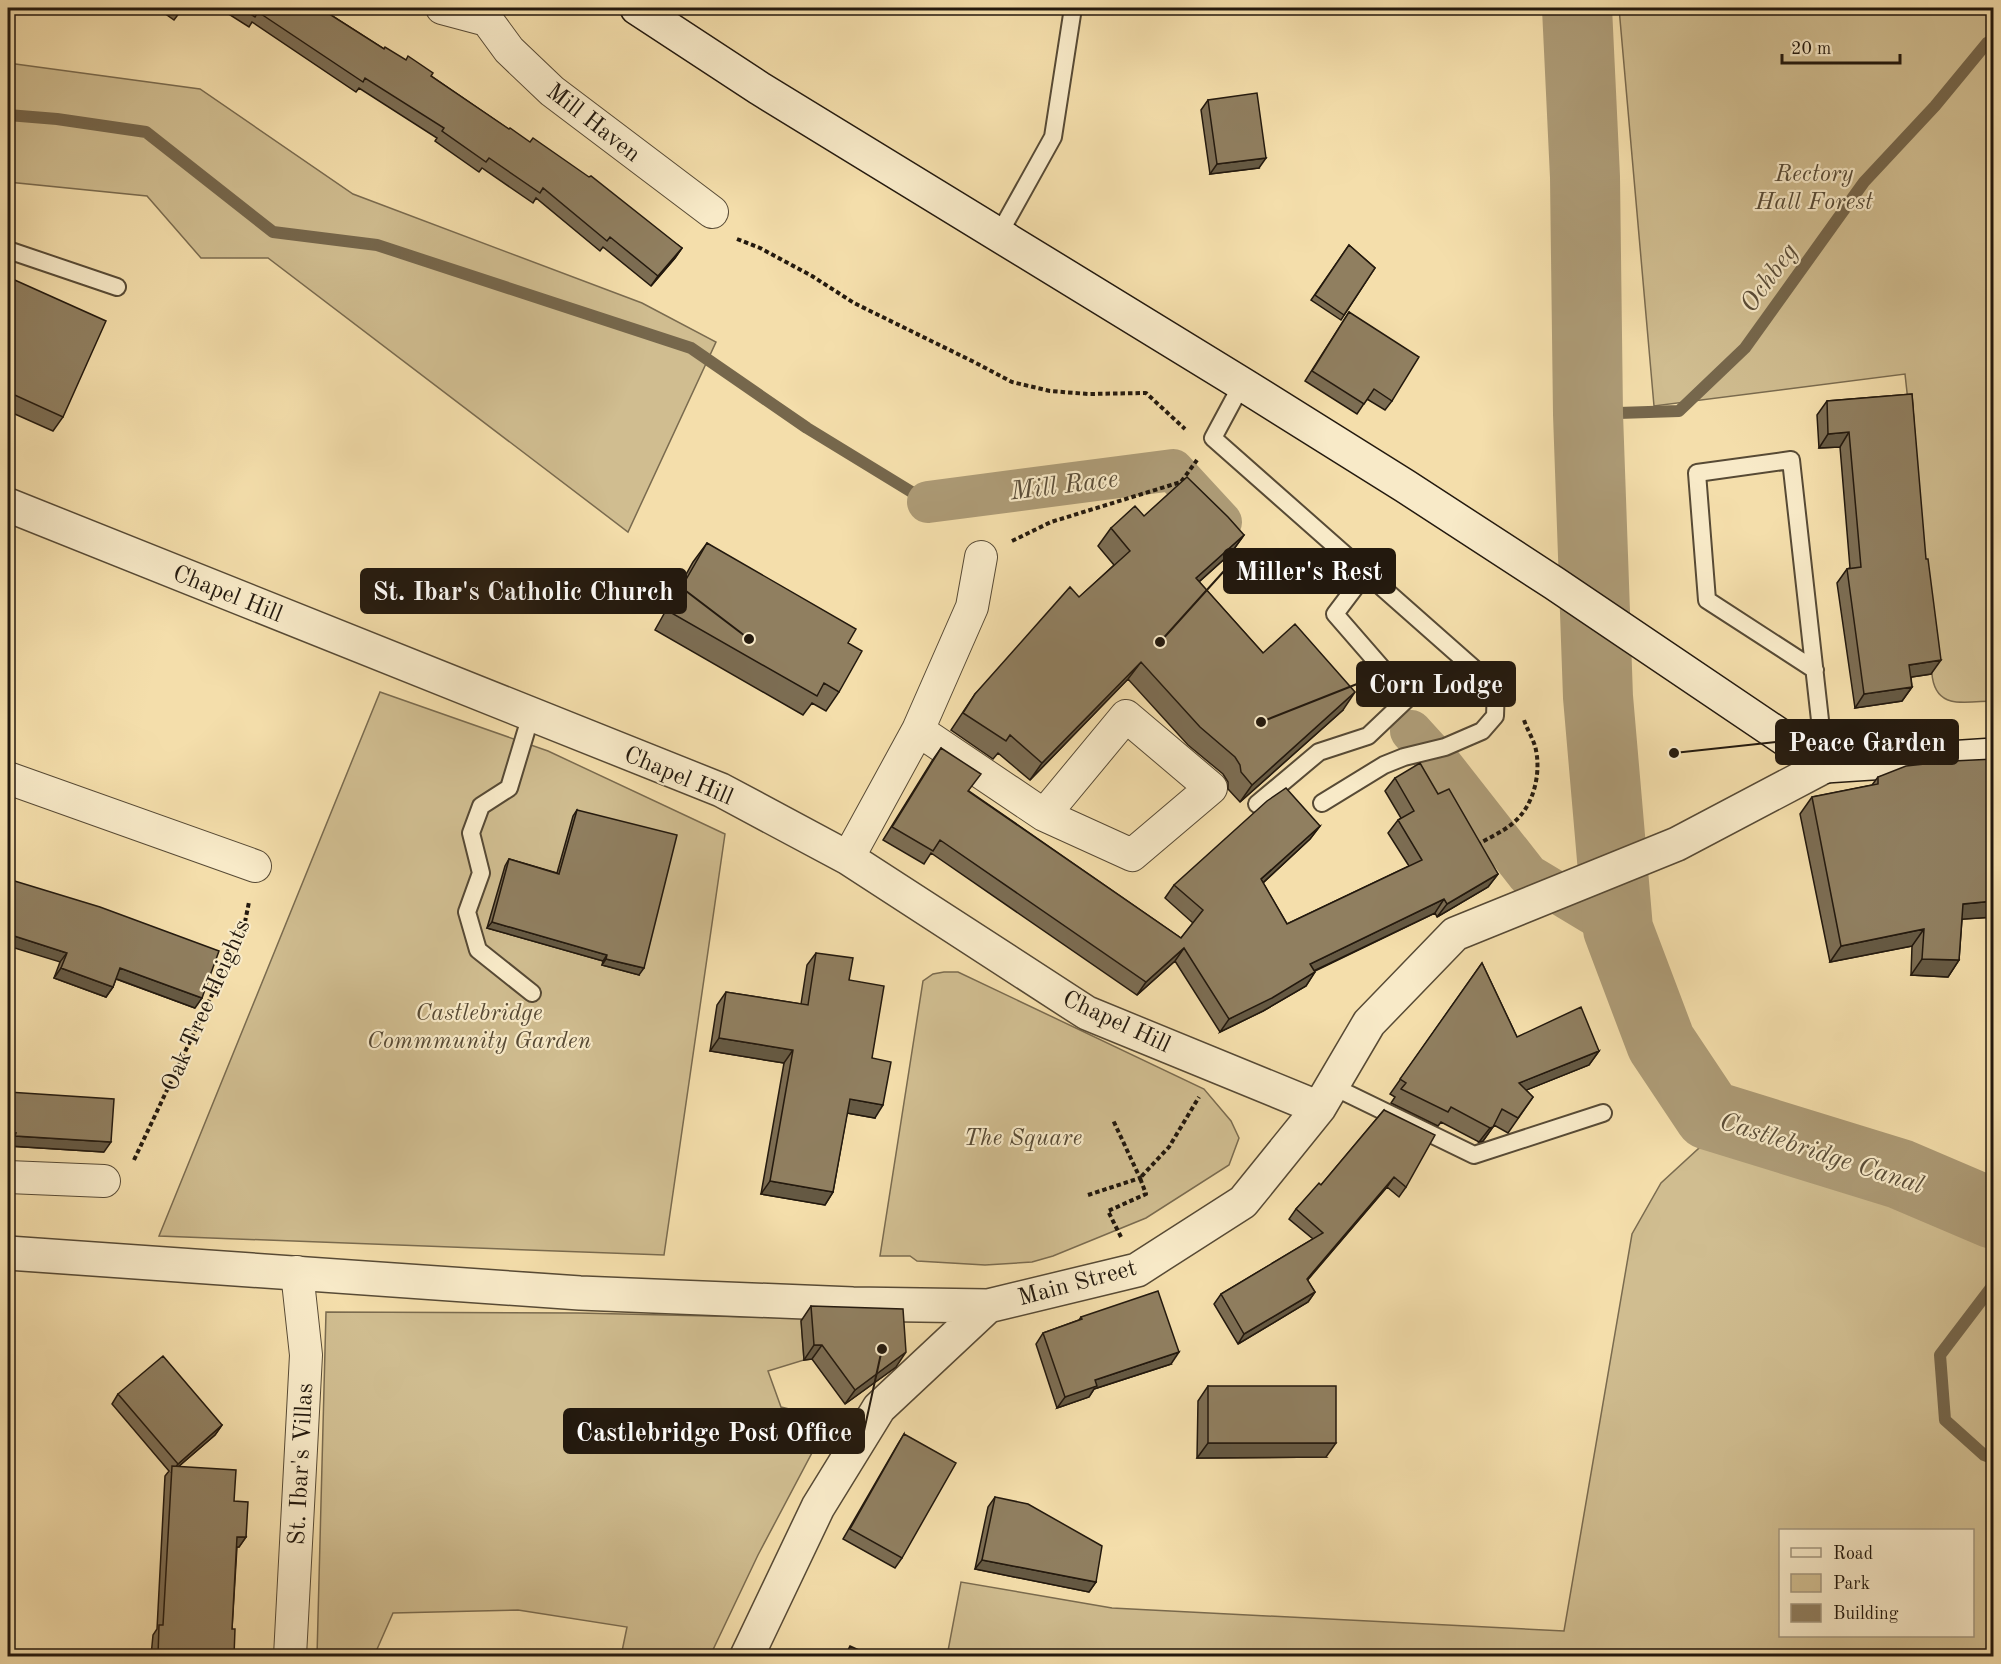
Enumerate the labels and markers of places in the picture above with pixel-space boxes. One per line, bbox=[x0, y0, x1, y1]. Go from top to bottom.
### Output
callout: Miller's Rest bbox=[1224, 549, 1395, 593]
callout: St. Ibar's Catholic Church bbox=[361, 569, 686, 613]
callout: Corn Lodge bbox=[1357, 662, 1515, 706]
callout: Peace Garden bbox=[1776, 720, 1958, 764]
callout: Castlebridge Post Office bbox=[564, 1409, 864, 1453]

